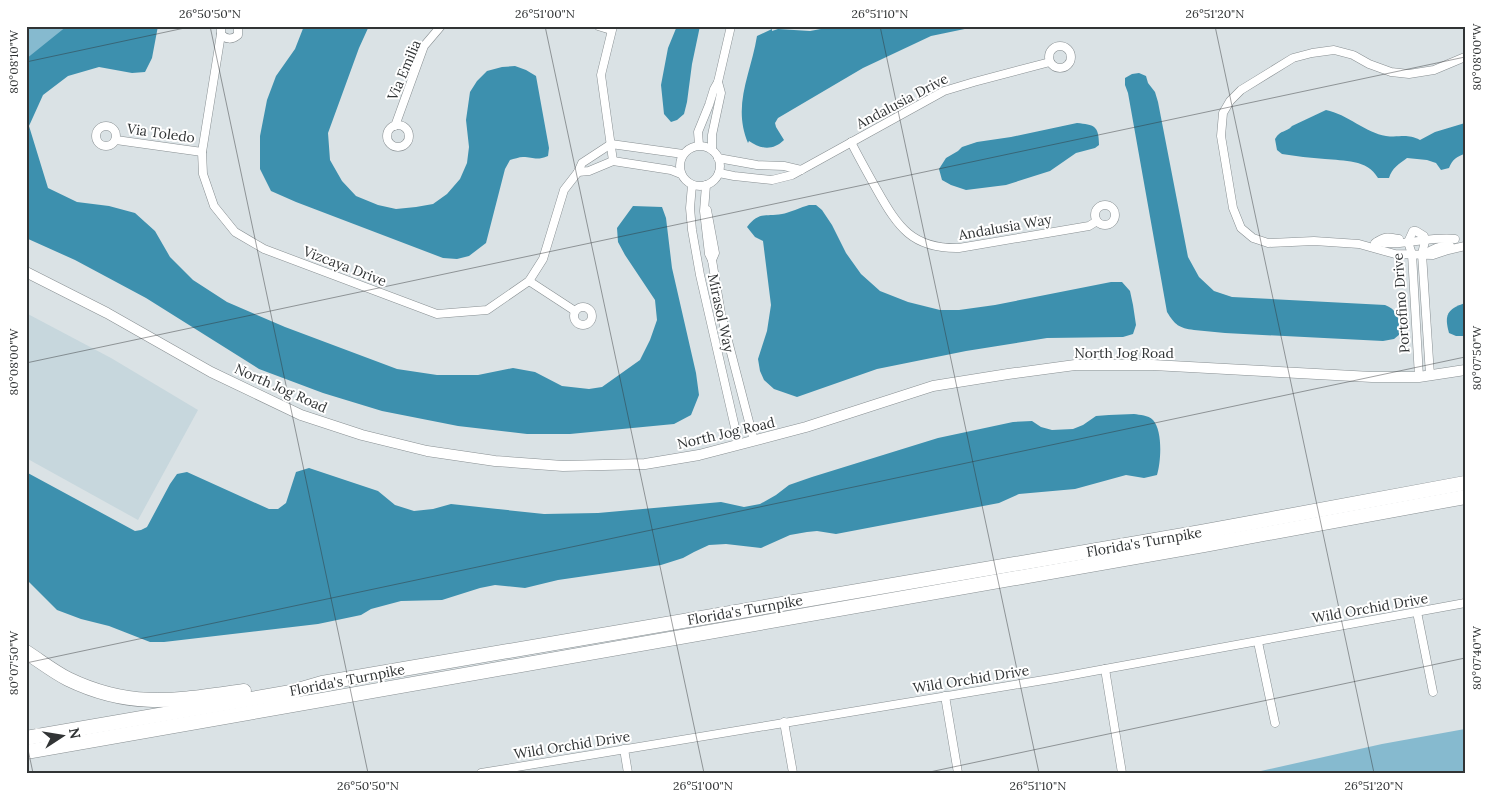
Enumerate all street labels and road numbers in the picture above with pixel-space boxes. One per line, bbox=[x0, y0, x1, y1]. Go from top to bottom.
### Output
street label: Via Emilia bbox=[383, 37, 425, 104]
street label: Andalusia Drive bbox=[852, 69, 951, 133]
street label: Via Toledo bbox=[125, 119, 196, 147]
street label: Andalusia Way bbox=[956, 210, 1054, 244]
street label: Vizcaya Drive bbox=[300, 242, 390, 290]
street label: Portofino Drive bbox=[1388, 252, 1413, 354]
street label: Mirasol Way bbox=[704, 272, 738, 355]
street label: North Jog Road bbox=[1074, 344, 1174, 362]
street label: North Jog Road bbox=[232, 360, 330, 416]
street label: North Jog Road bbox=[675, 413, 777, 453]
street label: Florida's Turnpike bbox=[1085, 523, 1204, 561]
street label: Wild Orchid Drive bbox=[1311, 589, 1430, 627]
street label: Florida's Turnpike bbox=[686, 591, 805, 629]
street label: Florida's Turnpike bbox=[288, 660, 407, 700]
street label: Wild Orchid Drive bbox=[912, 661, 1031, 697]
street label: Wild Orchid Drive bbox=[513, 727, 632, 763]

